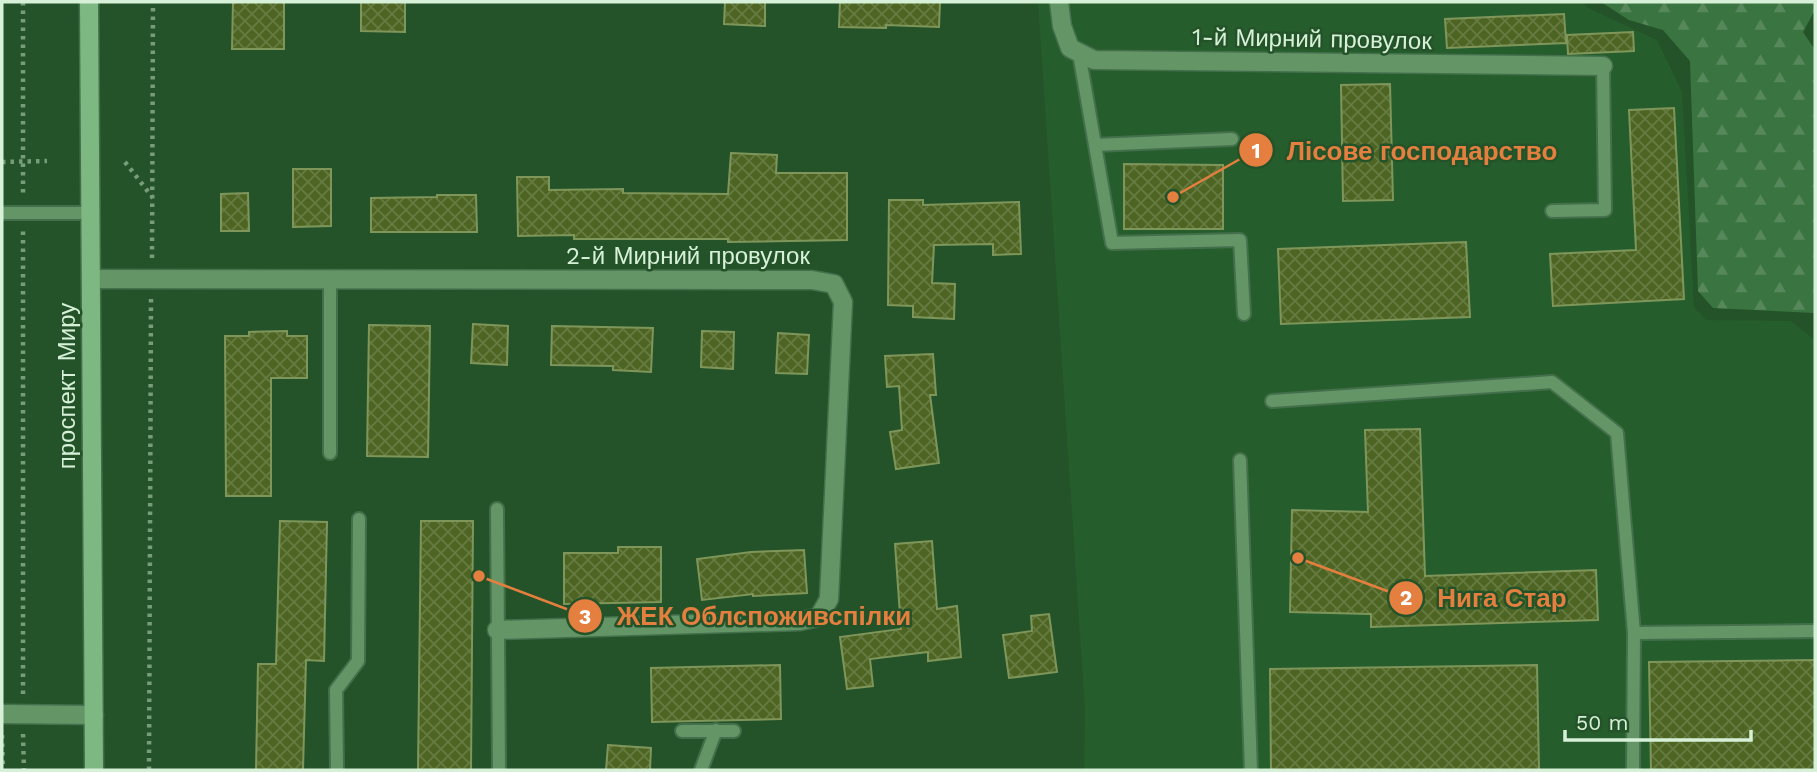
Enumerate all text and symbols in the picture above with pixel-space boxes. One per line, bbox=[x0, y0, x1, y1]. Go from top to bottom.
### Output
street label: 1-й Мирний провулок bbox=[1192, 23, 1433, 55]
callout: Лісове господарство bbox=[1238, 127, 1572, 174]
text: Лісове господарство bbox=[1287, 136, 1557, 166]
text: 1 bbox=[1251, 138, 1261, 163]
street label: 2-й Мирний провулок bbox=[566, 242, 810, 270]
street label: проспект Миру bbox=[53, 303, 81, 469]
callout: Нига Стар bbox=[1388, 574, 1581, 621]
text: Нига Стар bbox=[1437, 583, 1567, 613]
text: 2 bbox=[1400, 585, 1412, 610]
callout: ЖЕК Облспоживспілки bbox=[568, 593, 925, 640]
text: ЖЕК Облспоживспілки bbox=[616, 601, 911, 631]
text: 3 bbox=[579, 604, 591, 629]
scale bar bbox=[1565, 698, 1750, 742]
text: 50 m bbox=[1576, 710, 1628, 735]

